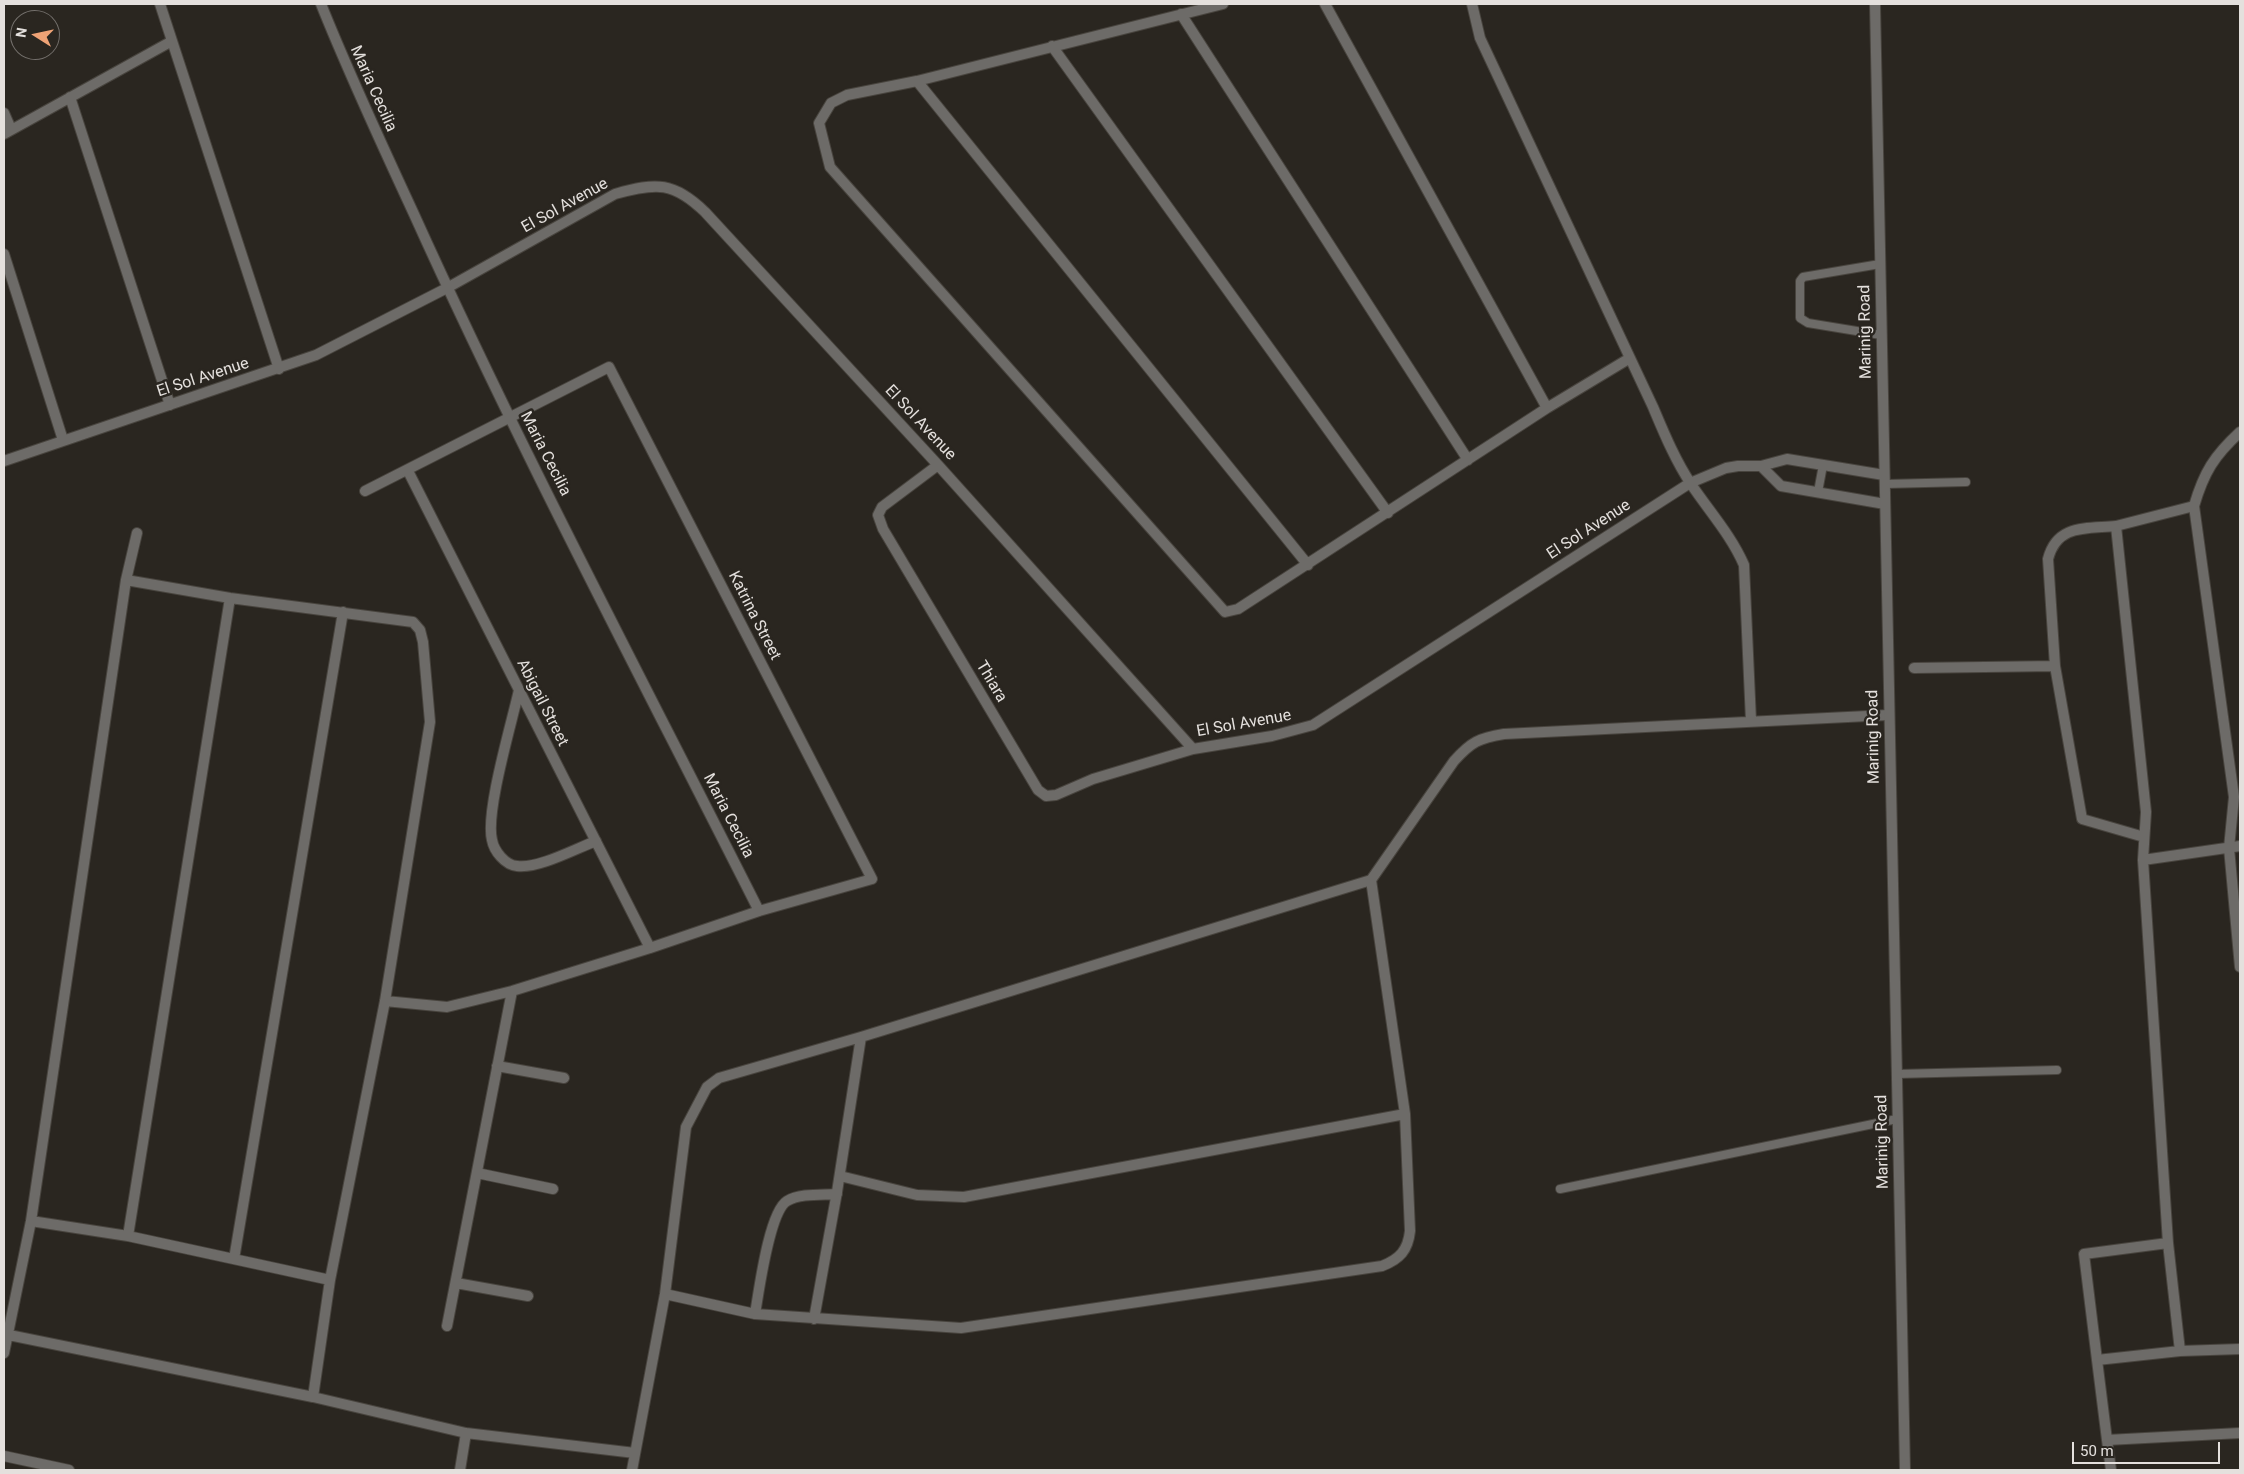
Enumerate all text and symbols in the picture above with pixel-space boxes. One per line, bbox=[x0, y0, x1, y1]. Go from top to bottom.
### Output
north arrow bbox=[10, 10, 60, 60]
text: N bbox=[12, 26, 30, 39]
street label: Maria Cecilia bbox=[345, 43, 401, 135]
street label: El Sol Avenue bbox=[518, 174, 612, 238]
street label: Marinig Road bbox=[1856, 285, 1876, 379]
street label: El Sol Avenue bbox=[154, 354, 252, 402]
street label: El Sol Avenue bbox=[880, 381, 960, 465]
street label: Maria Cecilia bbox=[515, 409, 575, 499]
street label: El Sol Avenue bbox=[1544, 496, 1634, 564]
street label: Katrina Street bbox=[723, 568, 785, 664]
street label: Abigail Street bbox=[512, 656, 572, 750]
street label: Thiara bbox=[971, 658, 1011, 706]
street label: Marinig Road bbox=[1864, 690, 1884, 784]
street label: El Sol Avenue bbox=[1195, 706, 1293, 742]
street label: Maria Cecilia bbox=[698, 771, 758, 861]
street label: Marinig Road bbox=[1873, 1095, 1893, 1189]
scale bar bbox=[2074, 1432, 2222, 1464]
text: 50 m bbox=[2080, 1442, 2114, 1460]

